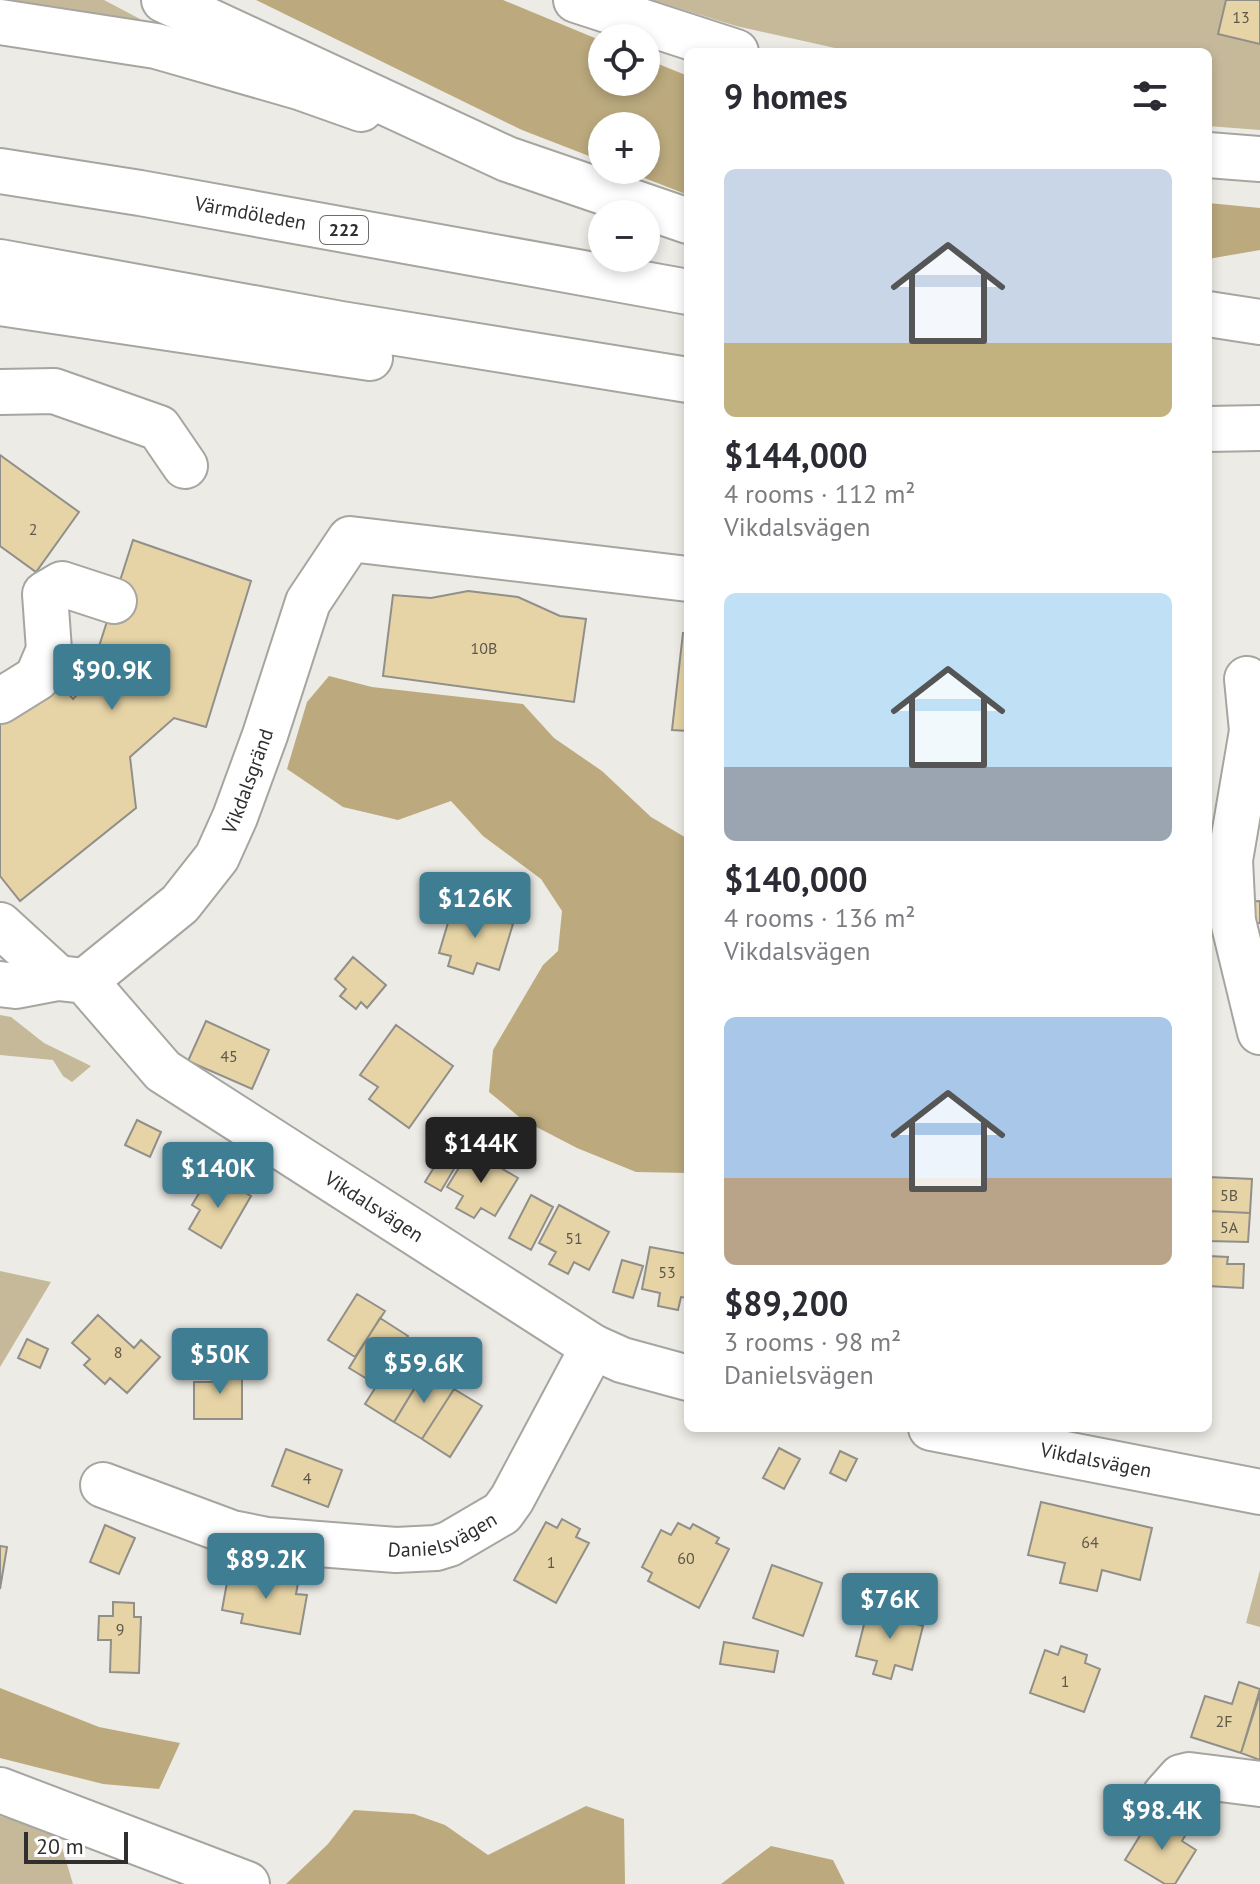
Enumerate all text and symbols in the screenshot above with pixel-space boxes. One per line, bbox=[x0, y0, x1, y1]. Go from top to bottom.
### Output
house number: 13 bbox=[1232, 7, 1250, 27]
map controls bbox=[588, 24, 660, 272]
button: locate bbox=[588, 24, 660, 96]
text: 9 homes bbox=[724, 74, 848, 118]
icon: filters bbox=[1128, 74, 1172, 118]
button: + bbox=[588, 112, 660, 184]
street label: Värmdöleden bbox=[192, 190, 308, 236]
button: − bbox=[588, 200, 660, 272]
road number: 222 bbox=[320, 216, 368, 244]
icon: home bbox=[876, 221, 1020, 365]
text: $144,000 bbox=[724, 433, 868, 477]
text: 4 rooms · 112 m² bbox=[724, 477, 916, 510]
text: Vikdalsvägen bbox=[724, 510, 870, 543]
house number: 2 bbox=[29, 519, 37, 539]
house number: 10B bbox=[471, 638, 497, 658]
pin: $90.9K bbox=[47, 644, 177, 712]
icon: home bbox=[876, 645, 1020, 789]
text: $90.9K bbox=[71, 653, 153, 686]
street label: Vikdalsgränd bbox=[216, 725, 279, 839]
text: $140,000 bbox=[724, 857, 868, 901]
pin: $126K bbox=[419, 872, 531, 940]
text: $126K bbox=[437, 881, 513, 914]
text: 4 rooms · 136 m² bbox=[724, 901, 916, 934]
text: Vikdalsvägen bbox=[724, 934, 870, 967]
house number: 45 bbox=[220, 1046, 238, 1066]
icon: home bbox=[876, 1069, 1020, 1213]
pin: $144K bbox=[425, 1117, 537, 1185]
text: $144K bbox=[443, 1126, 519, 1159]
pin: $140K bbox=[162, 1142, 274, 1210]
text: $140K bbox=[180, 1151, 256, 1184]
street label: Vikdalsvägen bbox=[319, 1165, 429, 1248]
house number: 5B bbox=[1220, 1185, 1238, 1205]
house number: 5A bbox=[1220, 1217, 1239, 1237]
house number: 51 bbox=[565, 1228, 583, 1248]
house number: 53 bbox=[658, 1262, 676, 1282]
text: $89,200 bbox=[724, 1281, 848, 1325]
text: 3 rooms · 98 m² bbox=[724, 1325, 901, 1358]
pin: $50K bbox=[173, 1328, 267, 1396]
text: $50K bbox=[190, 1337, 250, 1370]
pin: $59.6K bbox=[359, 1337, 489, 1405]
house number: 8 bbox=[114, 1342, 122, 1362]
text: $59.6K bbox=[383, 1346, 465, 1379]
text: Danielsvägen bbox=[724, 1358, 874, 1391]
street label: Vikdalsvägen bbox=[1037, 1436, 1154, 1484]
house number: 4 bbox=[303, 1468, 312, 1488]
street label: Danielsvägen bbox=[387, 1506, 502, 1563]
house number: 64 bbox=[1081, 1532, 1099, 1552]
pin: $89.2K bbox=[201, 1533, 331, 1601]
text: $89.2K bbox=[225, 1542, 307, 1575]
house number: 60 bbox=[677, 1548, 695, 1568]
house number: 1 bbox=[547, 1552, 555, 1572]
pin: $76K bbox=[843, 1573, 937, 1641]
text: $76K bbox=[860, 1582, 920, 1615]
house number: 9 bbox=[116, 1619, 124, 1639]
house number: 1 bbox=[1061, 1671, 1069, 1691]
house number: 2F bbox=[1216, 1711, 1233, 1731]
pin: $98.4K bbox=[1097, 1784, 1227, 1852]
text: $98.4K bbox=[1121, 1793, 1203, 1826]
scale bar bbox=[24, 1828, 128, 1864]
text: 20 m bbox=[36, 1832, 84, 1860]

